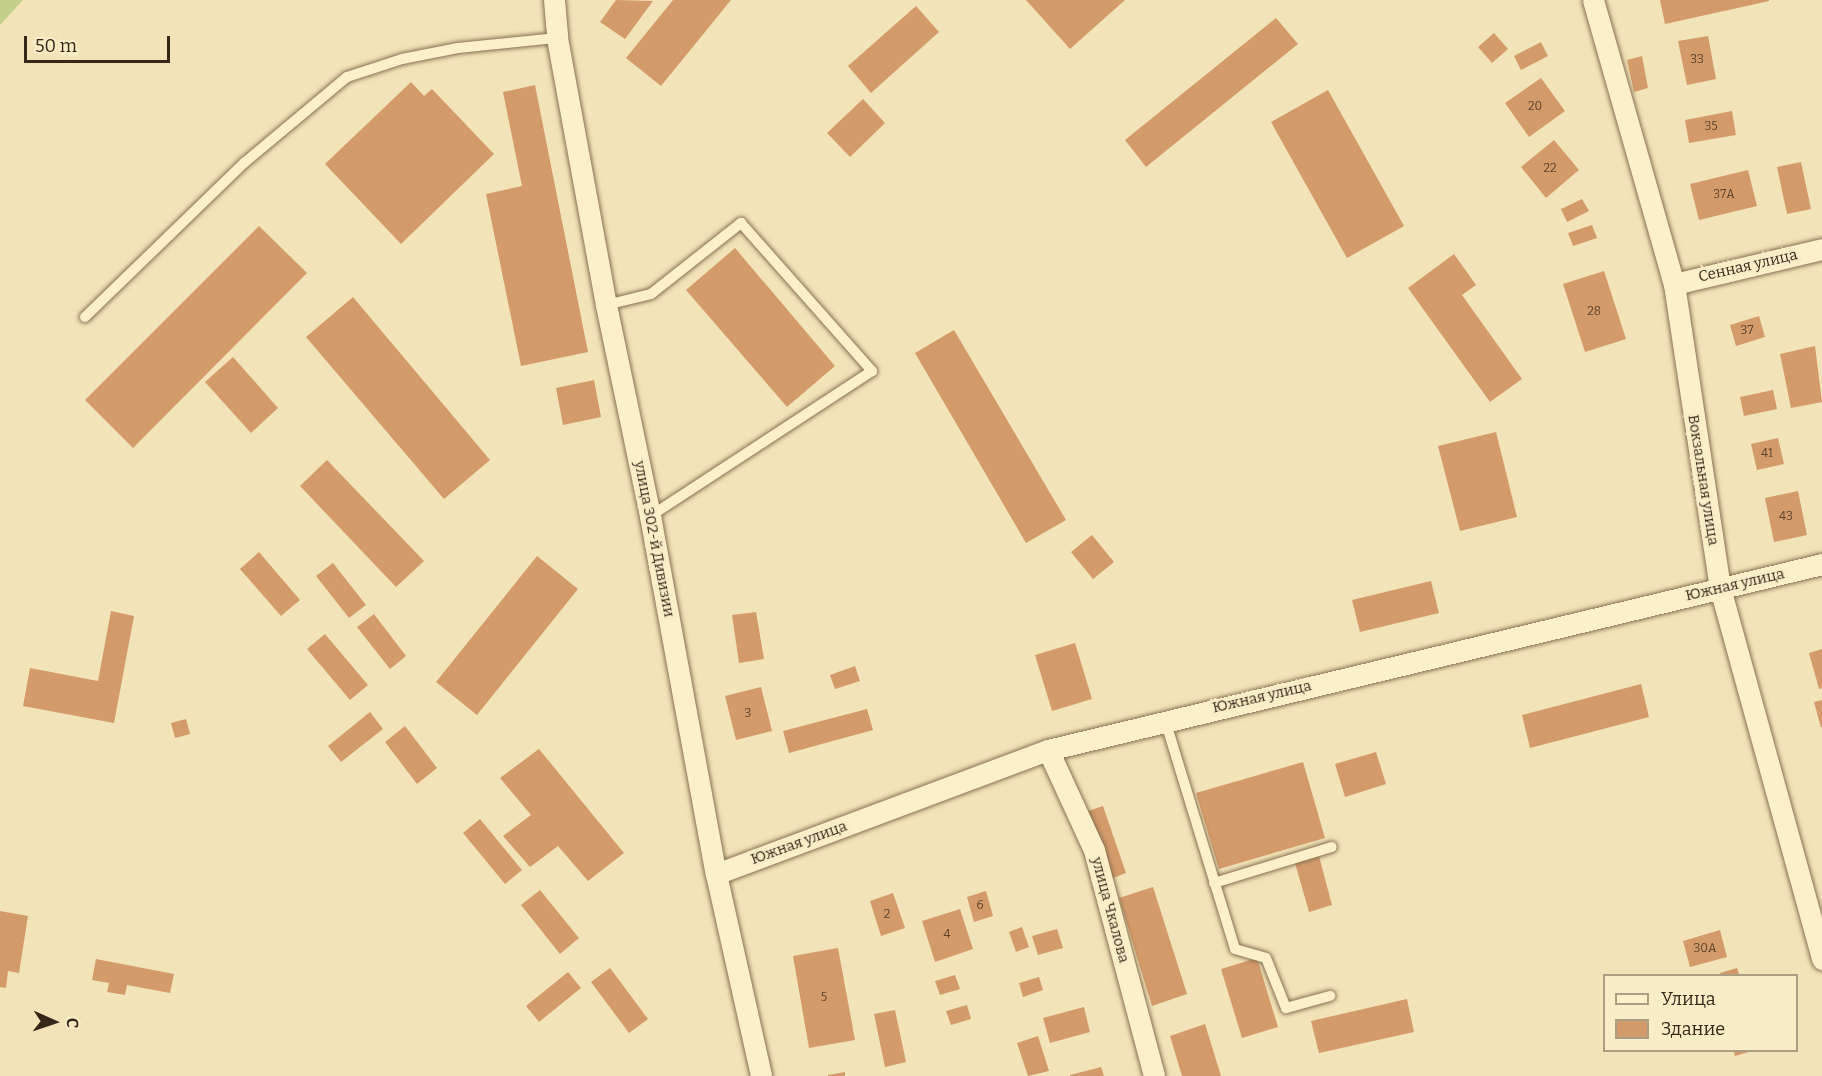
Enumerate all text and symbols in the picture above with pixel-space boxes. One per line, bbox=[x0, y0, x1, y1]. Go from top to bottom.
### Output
scale bar bbox=[27, 24, 172, 62]
text: 50 m bbox=[35, 35, 77, 57]
house number: 33 bbox=[1690, 53, 1704, 67]
house number: 20 bbox=[1528, 100, 1542, 114]
house number: 35 bbox=[1704, 120, 1718, 134]
house number: 22 bbox=[1543, 162, 1557, 176]
house number: 37А bbox=[1713, 188, 1735, 202]
street label: Сенная улица bbox=[1697, 246, 1799, 286]
house number: 28 bbox=[1587, 305, 1601, 319]
house number: 37 bbox=[1741, 324, 1753, 338]
street label: Вокзальная улица bbox=[1684, 413, 1722, 547]
house number: 41 bbox=[1761, 447, 1773, 461]
street label: улица 302-й Дивизии bbox=[630, 459, 678, 619]
house number: 43 bbox=[1779, 510, 1793, 524]
street label: Южная улица bbox=[1684, 565, 1786, 605]
street label: Южная улица bbox=[1211, 677, 1313, 717]
house number: 3 bbox=[745, 707, 751, 721]
street label: Южная улица bbox=[748, 817, 850, 869]
street label: улица Чкалова bbox=[1087, 855, 1133, 965]
house number: 6 bbox=[976, 899, 984, 913]
house number: 2 bbox=[884, 908, 890, 922]
house number: 4 bbox=[943, 928, 951, 942]
house number: 30А bbox=[1693, 942, 1717, 956]
legend bbox=[1603, 974, 1798, 1052]
text: Улица bbox=[1661, 988, 1716, 1010]
house number: 5 bbox=[821, 991, 827, 1005]
north arrow bbox=[24, 992, 84, 1052]
text: С bbox=[63, 1017, 82, 1029]
text: Здание bbox=[1661, 1018, 1725, 1040]

